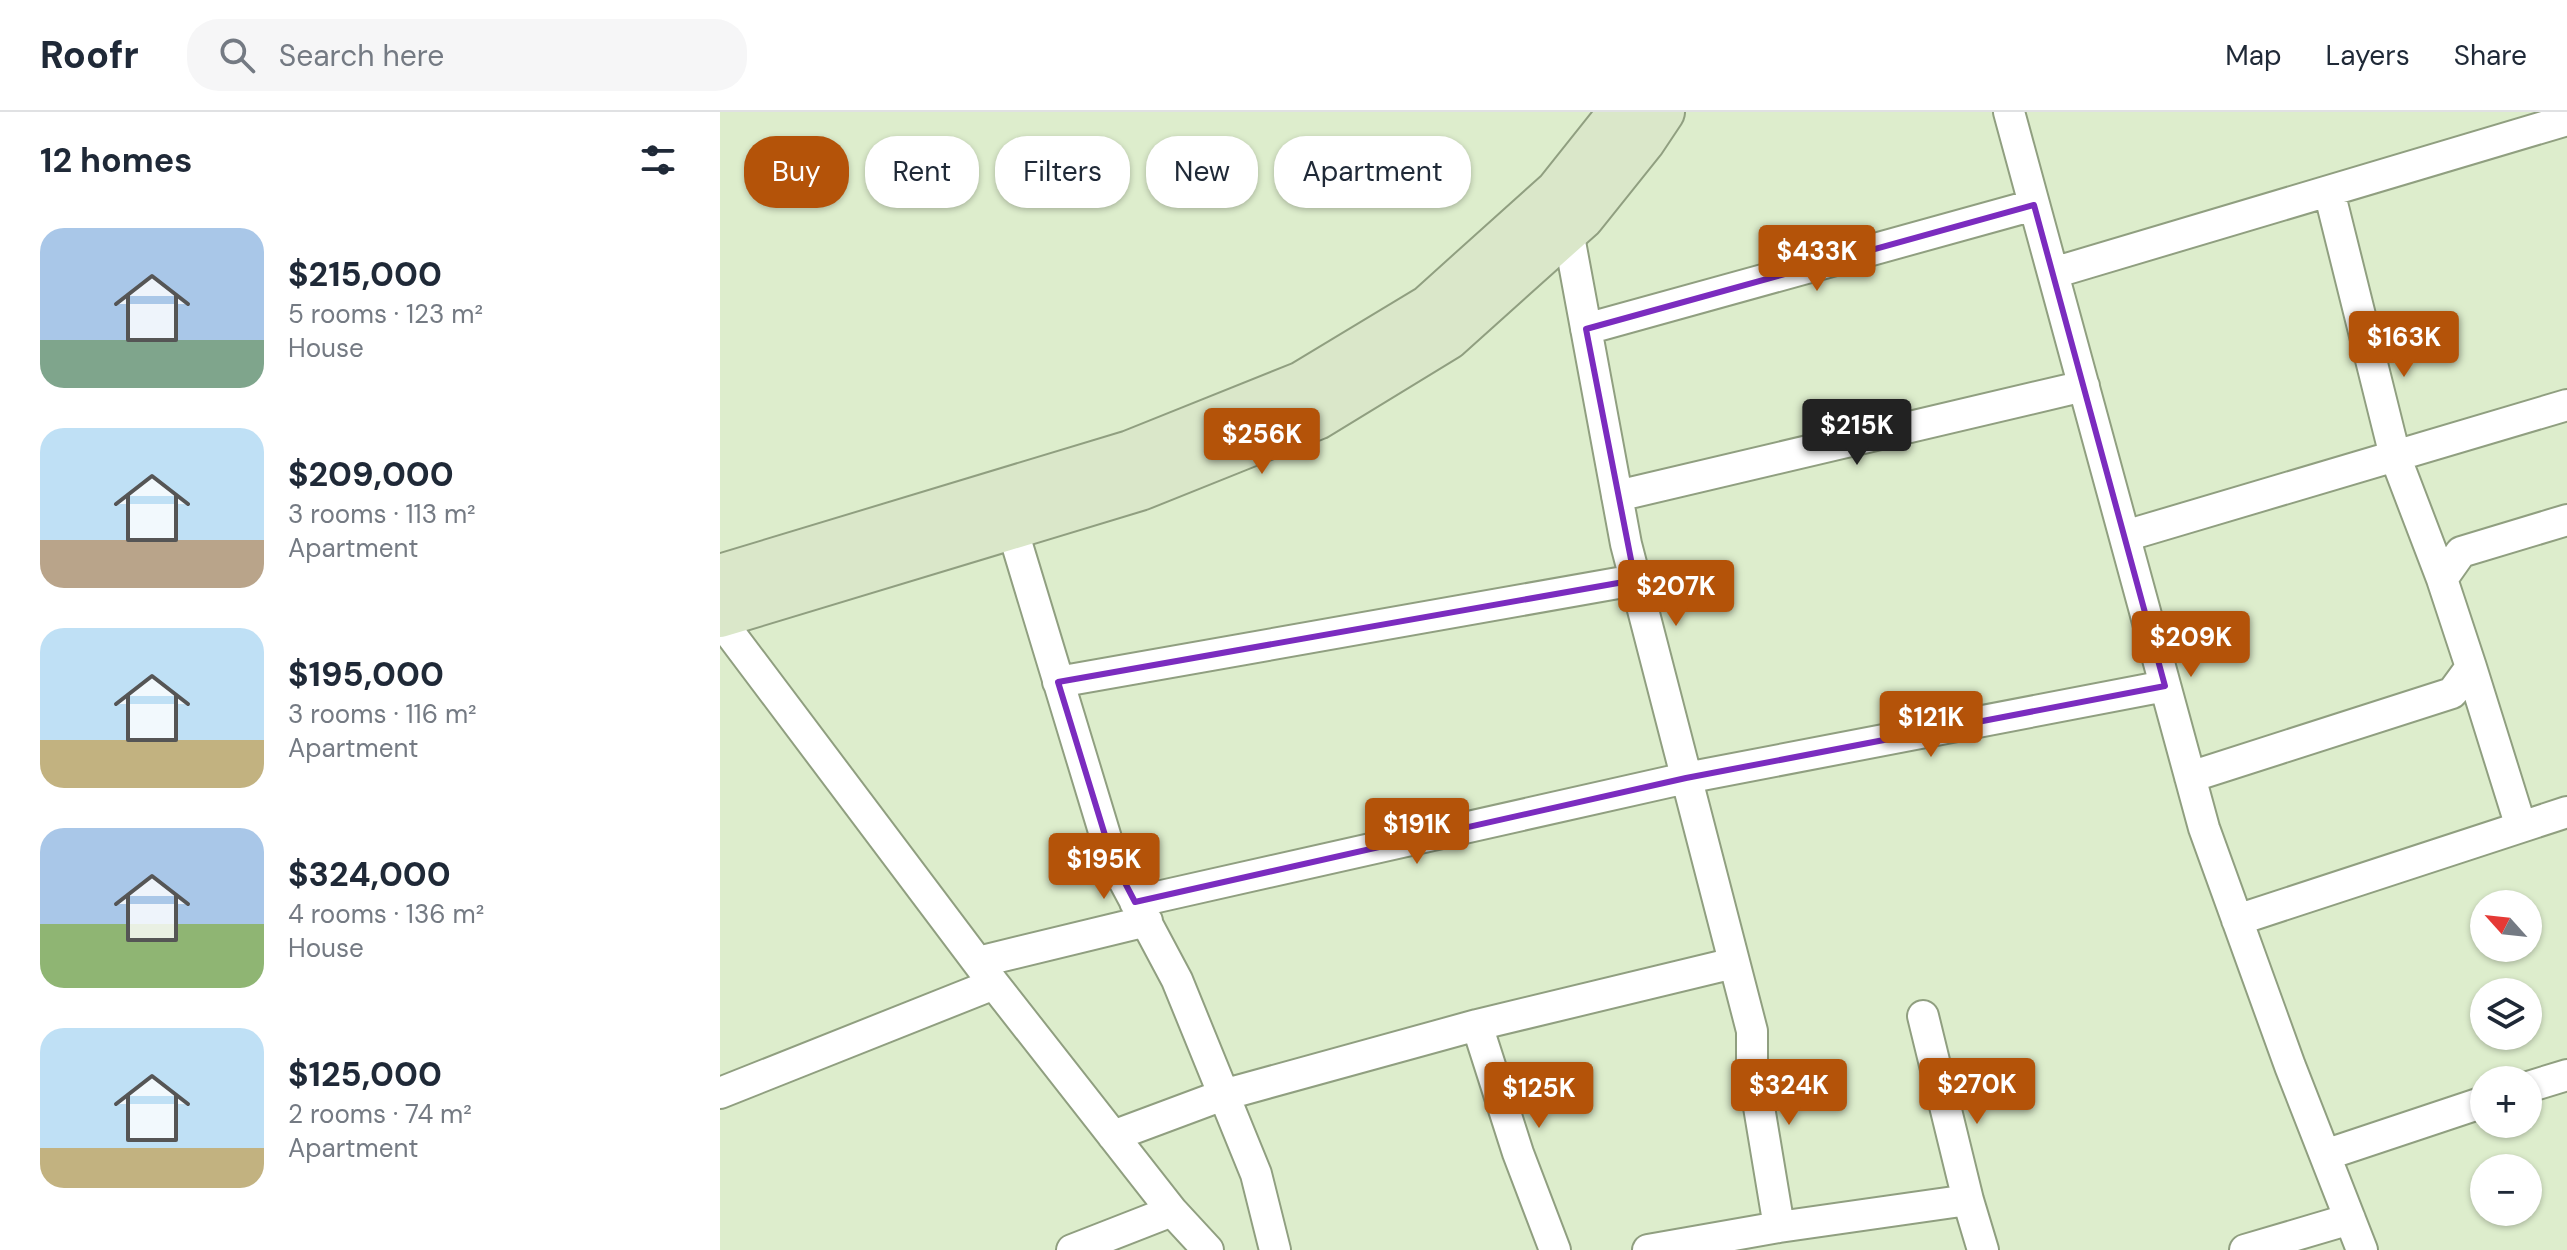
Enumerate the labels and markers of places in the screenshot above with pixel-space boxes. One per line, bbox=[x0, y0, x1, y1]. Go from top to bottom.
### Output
pin: $433K bbox=[1761, 225, 1873, 293]
pin: $163K bbox=[2348, 311, 2460, 379]
pin: $215K bbox=[1801, 399, 1913, 467]
pin: $256K bbox=[1206, 408, 1318, 476]
pin: $207K bbox=[1620, 560, 1732, 628]
pin: $209K bbox=[2135, 611, 2247, 679]
pin: $121K bbox=[1875, 691, 1987, 759]
pin: $191K bbox=[1361, 798, 1473, 866]
pin: $195K bbox=[1048, 833, 1160, 901]
pin: $270K bbox=[1921, 1058, 2033, 1126]
pin: $324K bbox=[1733, 1059, 1845, 1127]
pin: $125K bbox=[1483, 1062, 1595, 1130]

